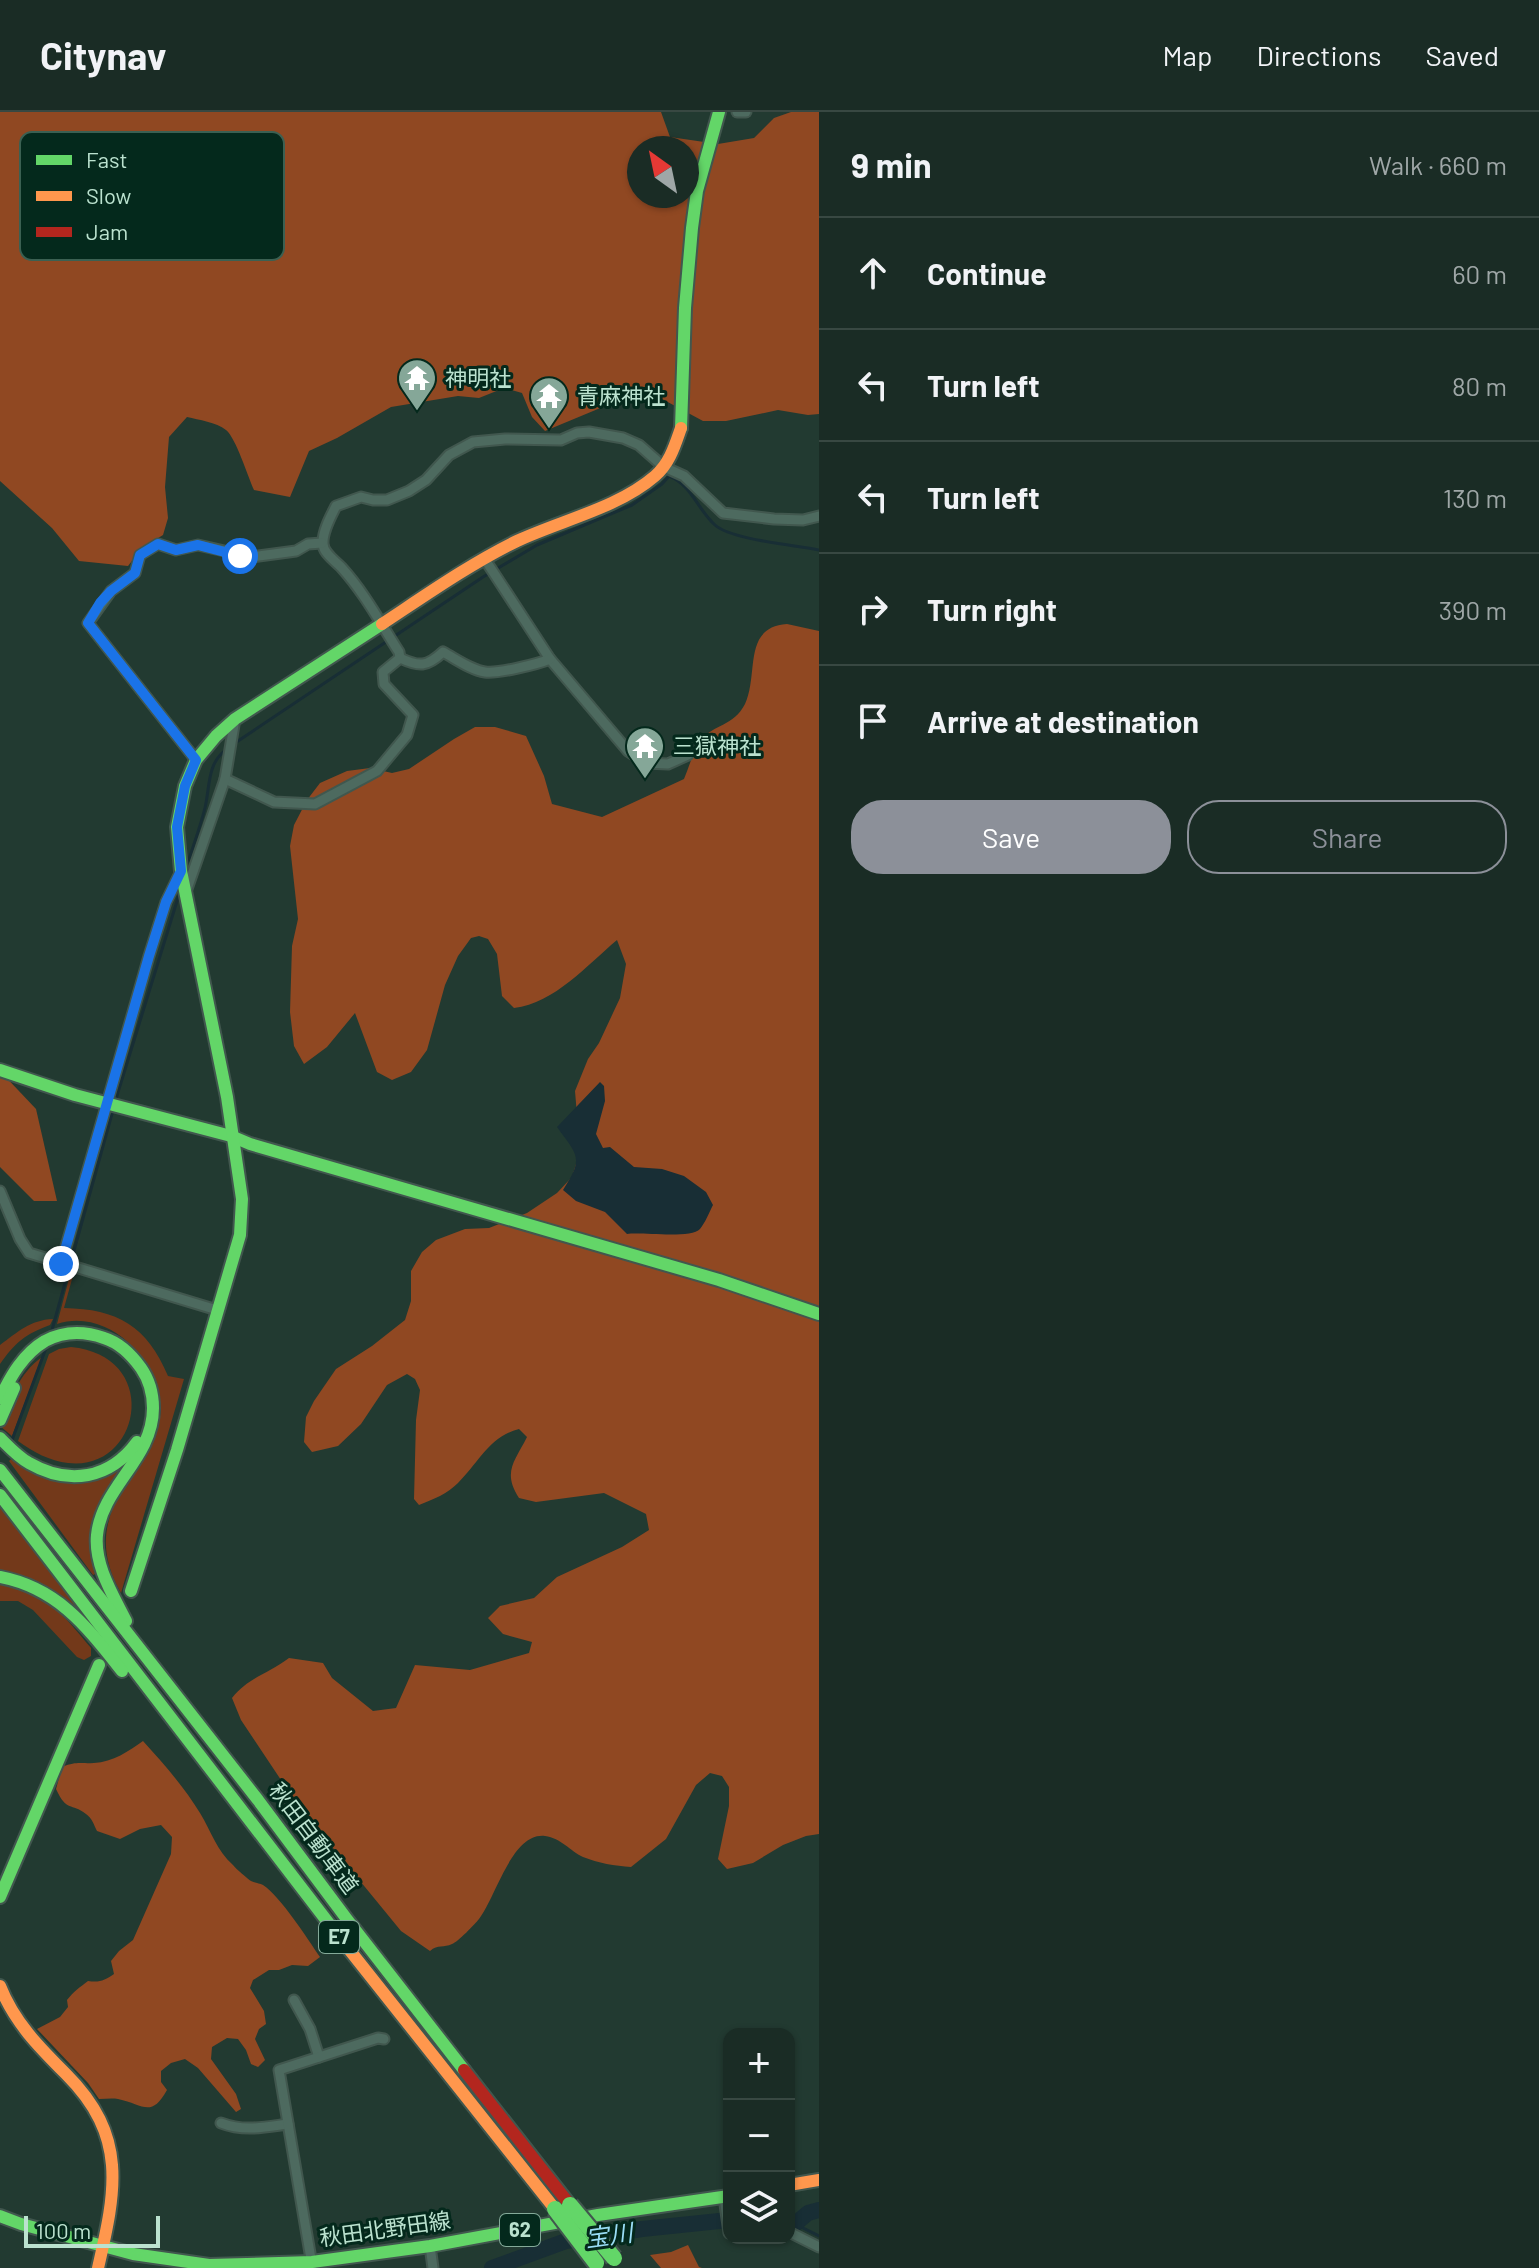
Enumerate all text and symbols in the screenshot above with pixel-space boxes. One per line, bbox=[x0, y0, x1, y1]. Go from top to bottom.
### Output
text: Citynav bbox=[40, 32, 166, 78]
text: Map bbox=[1163, 38, 1212, 72]
text: Directions bbox=[1256, 38, 1382, 72]
text: Saved bbox=[1426, 38, 1499, 72]
legend bbox=[20, 132, 284, 260]
north arrow bbox=[627, 136, 699, 208]
text: 9 min bbox=[851, 144, 932, 185]
text: Fast bbox=[86, 146, 128, 172]
text: Walk · 660 m bbox=[1369, 149, 1507, 180]
text: Slow bbox=[86, 182, 131, 208]
text: Jam bbox=[86, 218, 128, 244]
icon: ahead bbox=[851, 251, 895, 295]
text: Continue bbox=[927, 255, 1047, 291]
text: 60 m bbox=[1452, 258, 1507, 289]
temple icon: 神明社 bbox=[396, 357, 438, 412]
icon: left bbox=[851, 363, 895, 407]
place label: 神明社 bbox=[445, 364, 511, 390]
text: Turn left bbox=[927, 367, 1040, 403]
text: 80 m bbox=[1452, 370, 1507, 401]
temple icon: 青麻神社 bbox=[528, 375, 570, 430]
place label: 青麻神社 bbox=[577, 382, 665, 408]
icon: left bbox=[851, 475, 895, 519]
text: Turn left bbox=[927, 479, 1040, 515]
text: 130 m bbox=[1443, 482, 1507, 513]
route start bbox=[222, 538, 258, 574]
icon: right bbox=[851, 587, 895, 631]
text: Turn right bbox=[927, 591, 1057, 627]
text: 390 m bbox=[1439, 594, 1507, 625]
icon: arrive bbox=[851, 699, 895, 743]
text: Arrive at destination bbox=[927, 703, 1199, 739]
temple icon: 三獄神社 bbox=[624, 725, 666, 780]
place label: 三獄神社 bbox=[673, 732, 761, 758]
button: Save bbox=[851, 800, 1171, 874]
button: Share bbox=[1187, 800, 1507, 874]
route end bbox=[43, 1246, 79, 1282]
street label: 秋田自動車道 bbox=[265, 1777, 365, 1898]
road number: E7 bbox=[319, 1921, 359, 1953]
map controls bbox=[723, 2028, 795, 2244]
button: + bbox=[723, 2028, 795, 2100]
button: − bbox=[723, 2100, 795, 2172]
button: layers bbox=[723, 2172, 795, 2244]
street label: 秋田北野田線 bbox=[318, 2206, 452, 2250]
scale bar bbox=[24, 2212, 160, 2248]
road number: 62 bbox=[500, 2214, 540, 2246]
water label: 宝川 bbox=[583, 2216, 638, 2252]
text: 100 m bbox=[36, 2217, 91, 2243]

